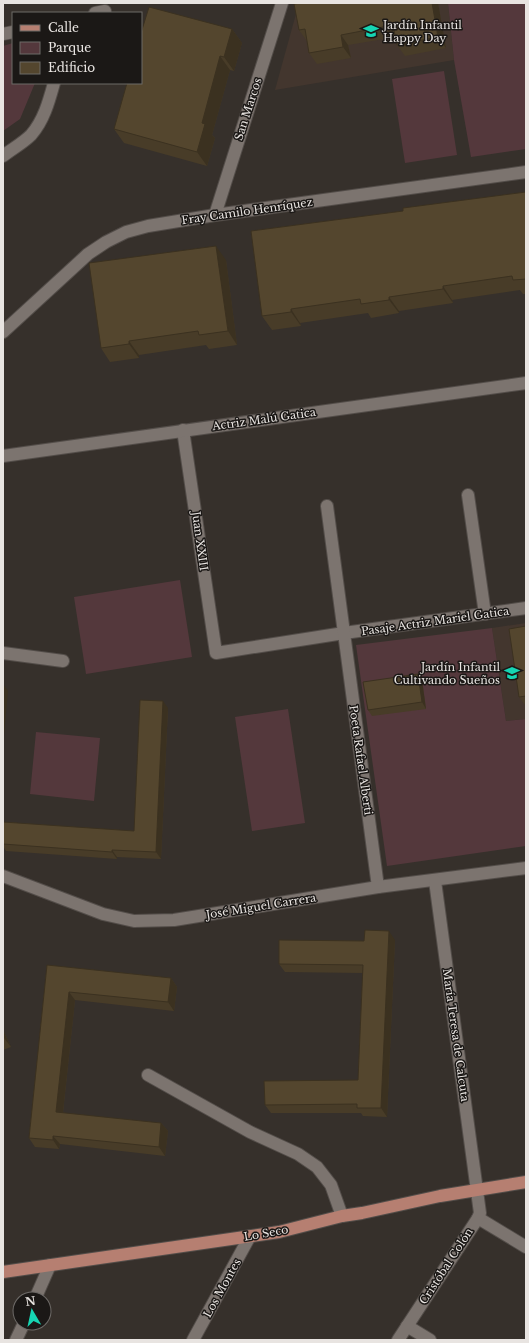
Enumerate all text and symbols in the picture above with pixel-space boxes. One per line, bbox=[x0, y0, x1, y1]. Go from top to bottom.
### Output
legend bbox=[12, 12, 142, 84]
place label: Jardín Infantil Happy Day bbox=[381, 18, 462, 45]
text: Calle bbox=[48, 20, 79, 35]
school or university icon: Jardín Infantil Happy Day bbox=[362, 22, 380, 40]
text: Parque bbox=[48, 40, 91, 55]
text: Edificio bbox=[48, 60, 95, 75]
street label: San Marcos bbox=[231, 76, 265, 142]
street label: Fray Camilo Henríquez bbox=[180, 195, 314, 227]
street label: Actriz Malú Gatica bbox=[210, 405, 318, 433]
street label: Juan XXIII bbox=[189, 508, 211, 572]
street label: Pasaje Actriz Mariel Gatica bbox=[360, 604, 511, 638]
place label: Jardín Infantil Cultivando Sueños bbox=[394, 660, 500, 687]
school or university icon: Jardín Infantil Cultivando Sueños bbox=[503, 664, 521, 682]
street label: Poeta Rafael Alberti bbox=[346, 704, 376, 816]
street label: José Miguel Carrera bbox=[203, 890, 318, 922]
street label: María Teresa de Calcuta bbox=[440, 968, 472, 1103]
street label: Lo Seco bbox=[243, 1222, 289, 1244]
street label: Cristóbal Colón bbox=[416, 1225, 476, 1307]
street label: Los Montes bbox=[200, 1256, 244, 1320]
north arrow bbox=[12, 1291, 52, 1331]
text: N bbox=[24, 1293, 37, 1309]

